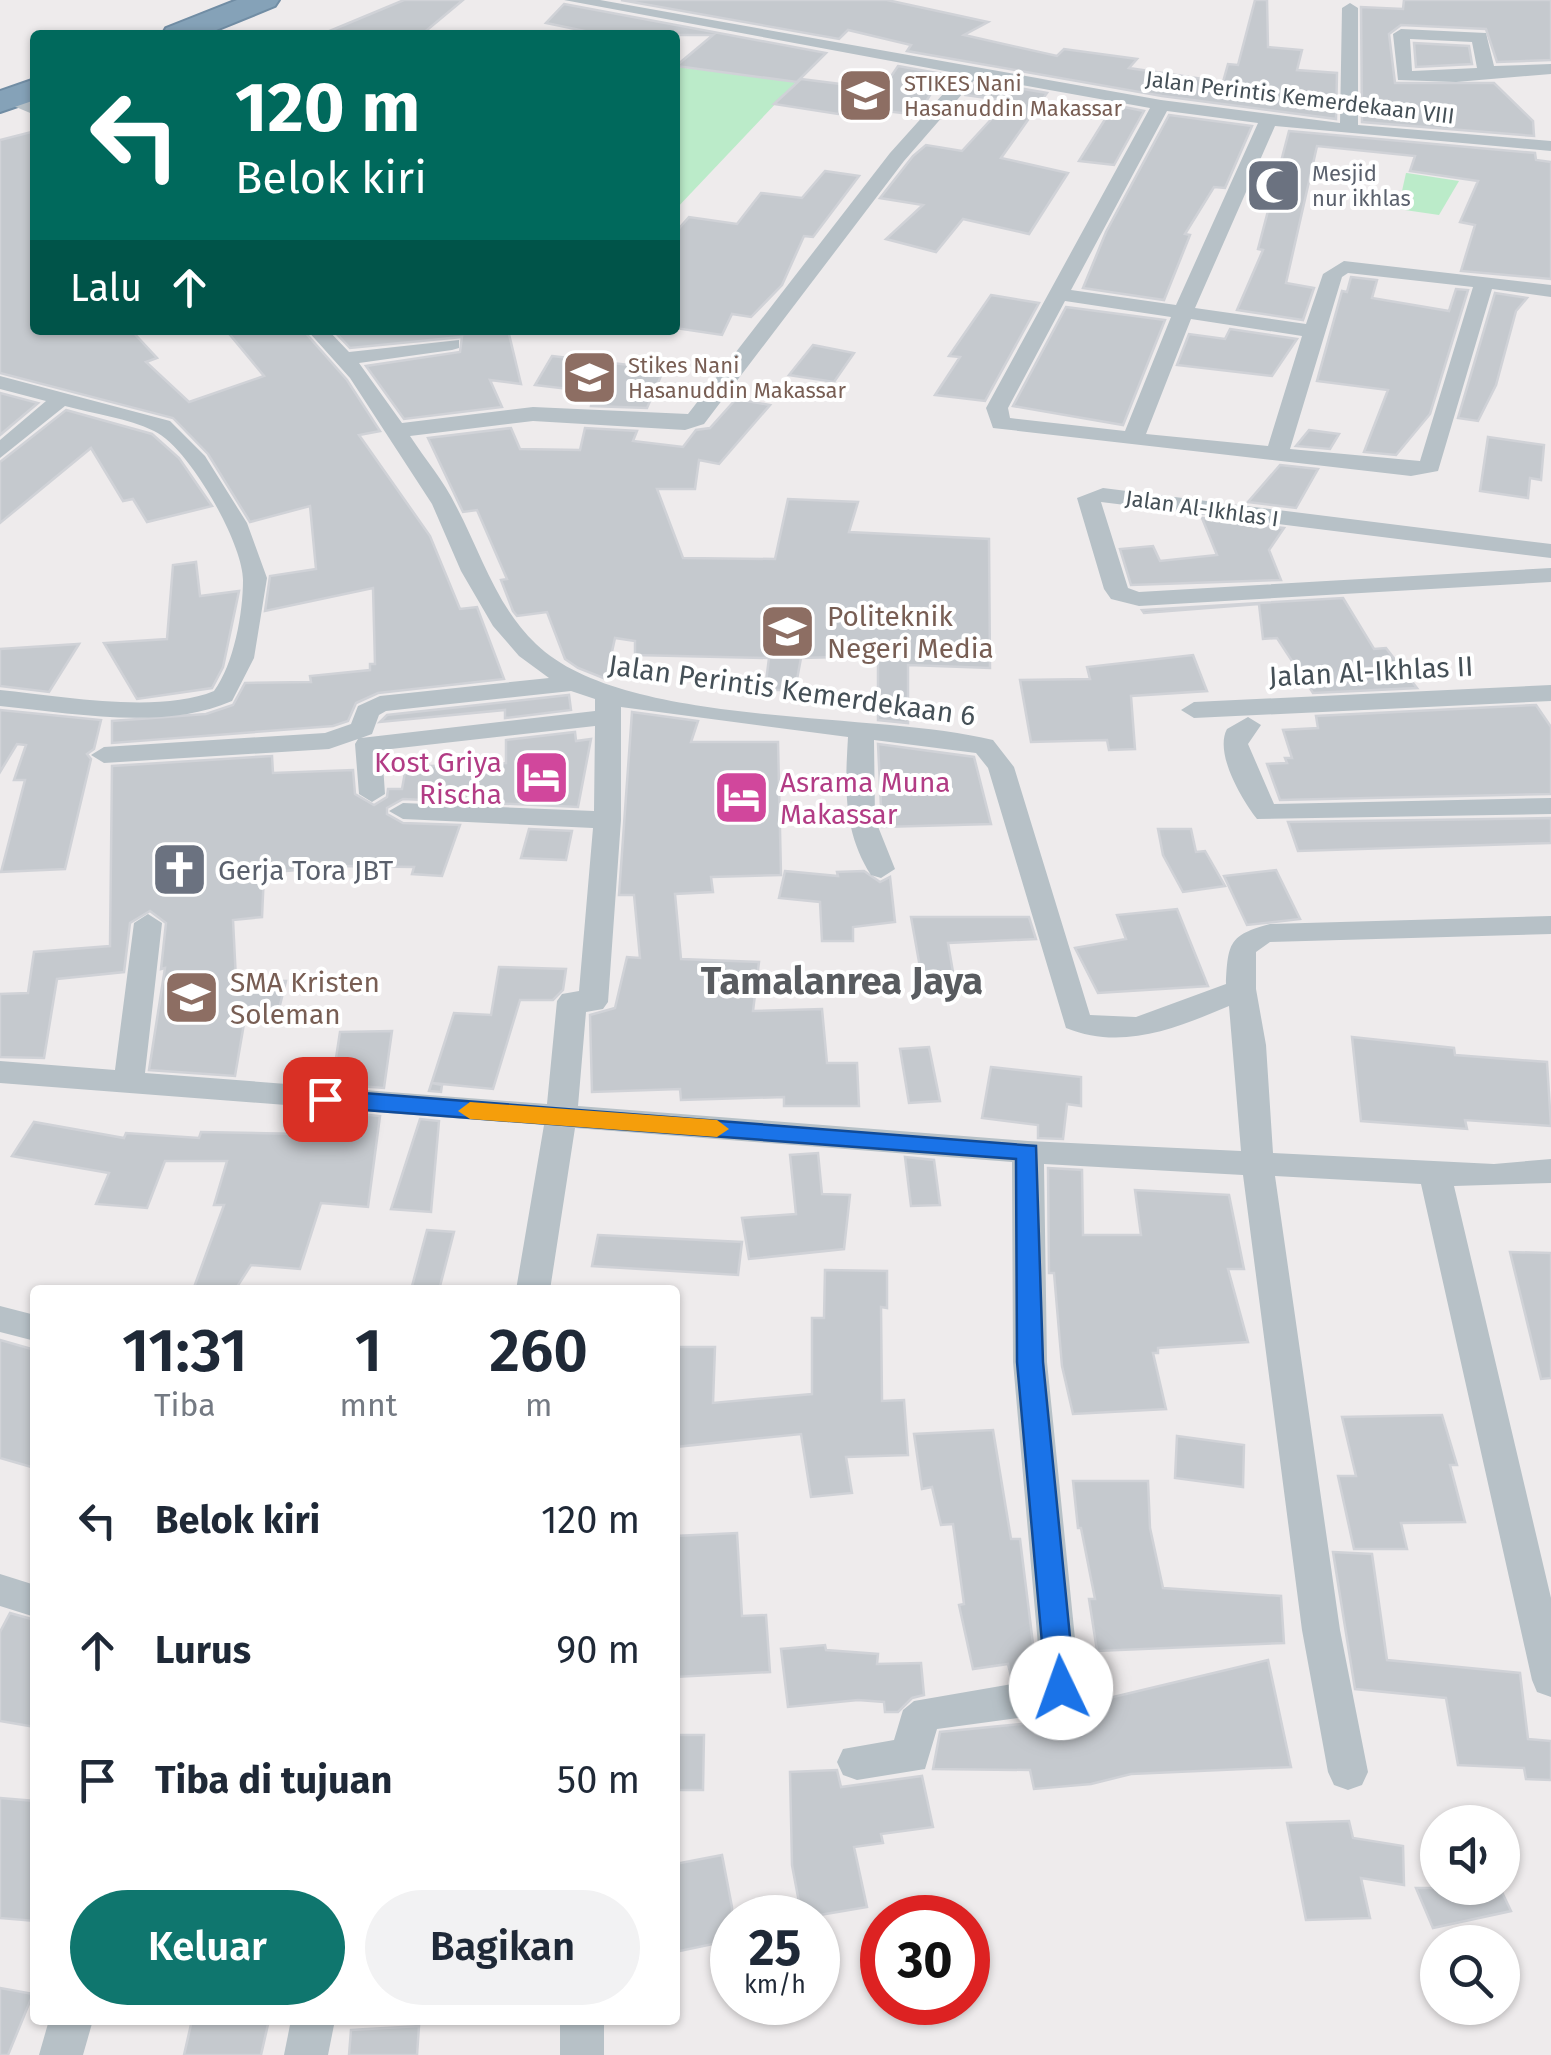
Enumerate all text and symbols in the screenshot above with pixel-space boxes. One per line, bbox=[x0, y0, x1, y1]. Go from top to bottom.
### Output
street label: Jalan Perintis Kemerdekaan VIII bbox=[1144, 65, 1456, 130]
text: 120 m bbox=[235, 66, 420, 150]
school or university icon: STIKES Nani Hasanuddin Makassar bbox=[835, 66, 895, 126]
icon: left bbox=[70, 70, 200, 200]
place label: STIKES Nani Hasanuddin Makassar bbox=[904, 70, 1123, 122]
text: Belok kiri bbox=[235, 151, 427, 205]
mosque icon: Mesjid nur ikhlas bbox=[1243, 156, 1303, 216]
place label: Mesjid nur ikhlas bbox=[1312, 160, 1411, 212]
icon: ahead bbox=[162, 260, 217, 315]
text: Lalu bbox=[70, 265, 142, 311]
school or university icon: Stikes Nani Hasanuddin Makassar bbox=[559, 348, 619, 408]
place label: Stikes Nani Hasanuddin Makassar bbox=[628, 352, 847, 404]
street label: Jalan Al-Ikhlas I bbox=[1124, 484, 1280, 533]
place label: Politeknik Negeri Media bbox=[827, 600, 994, 665]
school or university icon: Politeknik Negeri Media bbox=[758, 602, 818, 662]
street label: Jalan Perintis Kemerdekaan 6 bbox=[606, 648, 978, 733]
street label: Jalan Al-Ikhlas II bbox=[1268, 650, 1474, 693]
place label: Kost Griya Rischa bbox=[374, 746, 502, 811]
hotel icon: Kost Griya Rischa bbox=[511, 748, 571, 808]
place label: Asrama Muna Makassar bbox=[780, 766, 951, 831]
hotel icon: Asrama Muna Makassar bbox=[711, 768, 771, 828]
church icon: Gerja Tora JBT bbox=[149, 840, 209, 900]
place label: Gerja Tora JBT bbox=[218, 854, 394, 887]
district label: Tamalanrea Jaya bbox=[701, 958, 983, 1004]
place label: SMA Kristen Soleman bbox=[230, 966, 380, 1031]
school or university icon: SMA Kristen Soleman bbox=[161, 968, 221, 1028]
pin bbox=[283, 1057, 368, 1142]
icon: arrive bbox=[298, 1072, 353, 1127]
text: 11:31 bbox=[122, 1315, 248, 1387]
text: 1 bbox=[355, 1315, 382, 1387]
text: 260 bbox=[489, 1315, 588, 1387]
text: Tiba bbox=[154, 1386, 216, 1424]
text: mnt bbox=[340, 1386, 397, 1424]
text: m bbox=[525, 1386, 552, 1424]
icon: left bbox=[70, 1493, 125, 1548]
text: Belok kiri bbox=[155, 1497, 320, 1543]
text: 120 m bbox=[541, 1497, 640, 1543]
icon: ahead bbox=[70, 1623, 125, 1678]
text: Lurus bbox=[155, 1627, 251, 1673]
text: 90 m bbox=[556, 1627, 640, 1673]
position arrow bbox=[1009, 1636, 1113, 1740]
icon: arrive bbox=[70, 1753, 125, 1808]
text: Tiba di tujuan bbox=[155, 1757, 392, 1803]
text: 50 m bbox=[557, 1757, 640, 1803]
map controls bbox=[1420, 1805, 1520, 2025]
button: sound bbox=[1420, 1805, 1520, 1905]
button: Keluar bbox=[70, 1890, 345, 2005]
button: Bagikan bbox=[365, 1890, 640, 2005]
speed limit sign: 30 bbox=[860, 1895, 990, 2025]
text: 25 bbox=[749, 1918, 801, 1978]
button: search bbox=[1420, 1925, 1520, 2025]
text: km/h bbox=[744, 1970, 806, 2000]

